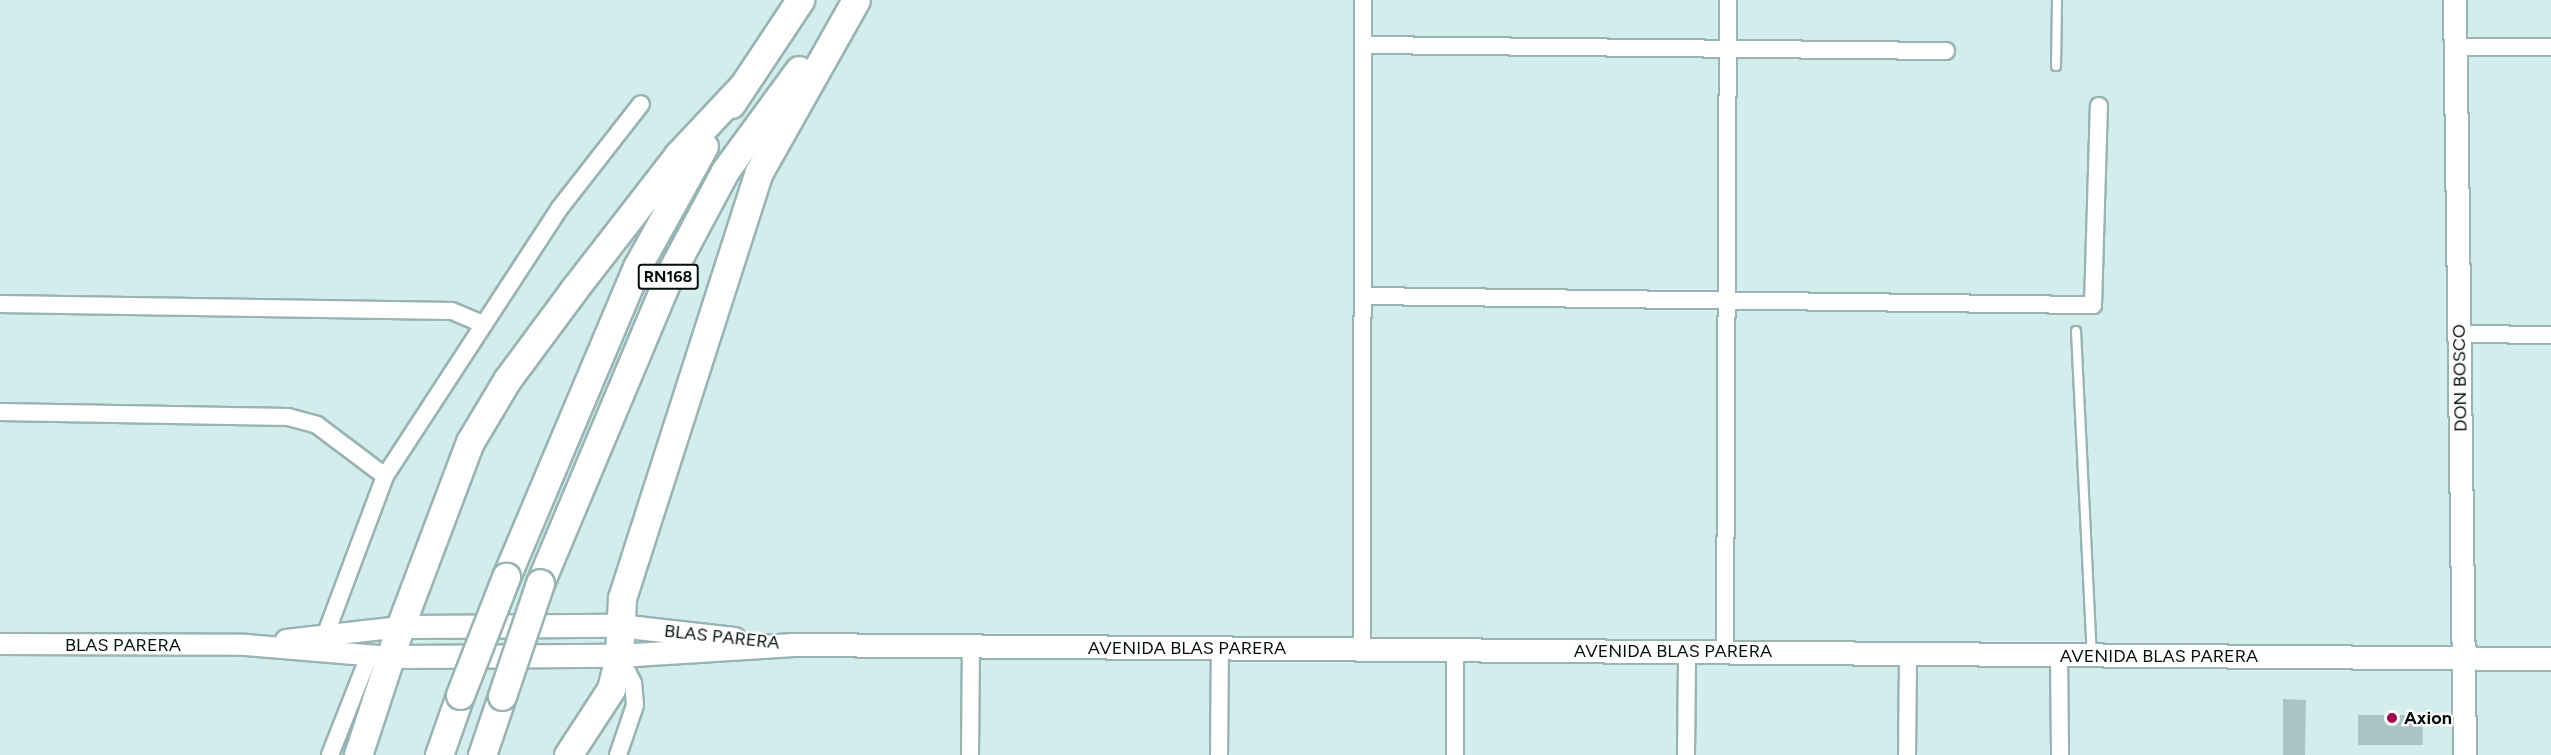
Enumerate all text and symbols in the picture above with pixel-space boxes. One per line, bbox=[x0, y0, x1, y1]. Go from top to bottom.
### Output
road number: RN168 bbox=[636, 264, 700, 290]
street label: DON BOSCO bbox=[2448, 324, 2472, 432]
street label: BLAS PARERA bbox=[663, 620, 781, 654]
street label: BLAS PARERA bbox=[65, 634, 181, 656]
street label: AVENIDA BLAS PARERA bbox=[1088, 637, 1286, 659]
street label: AVENIDA BLAS PARERA bbox=[1574, 640, 1772, 662]
street label: AVENIDA BLAS PARERA bbox=[2060, 645, 2258, 667]
place label: Axion bbox=[2404, 707, 2452, 729]
marker: Axion bbox=[2385, 711, 2399, 725]

